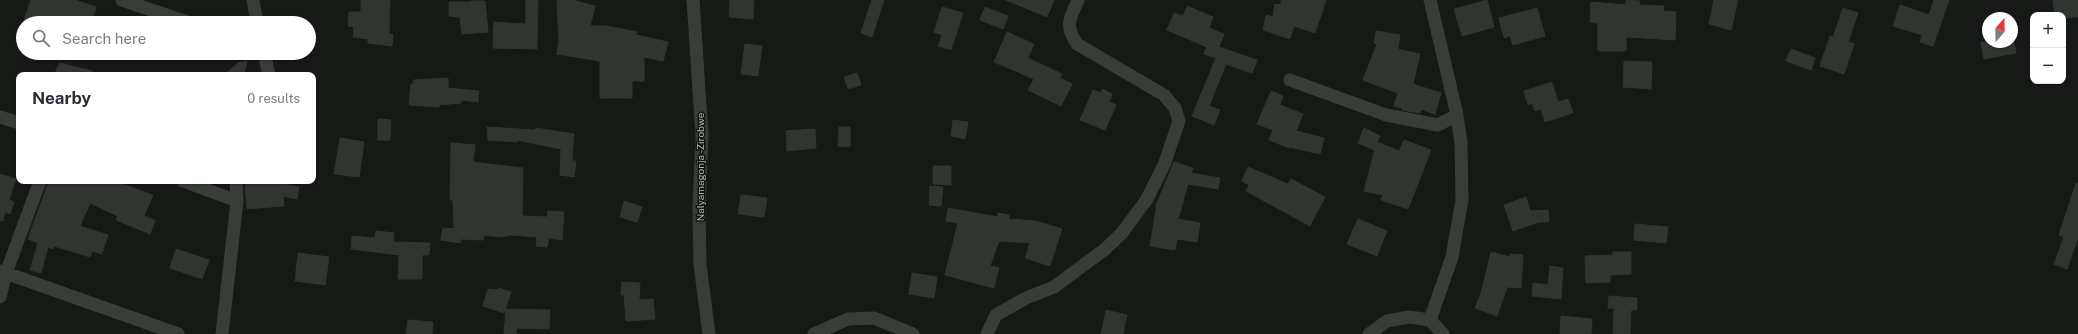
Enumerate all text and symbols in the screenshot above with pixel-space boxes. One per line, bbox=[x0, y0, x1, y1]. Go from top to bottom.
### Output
north arrow bbox=[1982, 12, 2018, 48]
map controls bbox=[2030, 12, 2066, 84]
button: + bbox=[2030, 12, 2066, 48]
search box bbox=[16, 16, 316, 60]
icon: search bbox=[30, 27, 52, 49]
text: Search here bbox=[62, 30, 146, 47]
button: − bbox=[2030, 48, 2066, 84]
text: Nearby bbox=[32, 88, 91, 108]
text: 0 results bbox=[247, 91, 300, 106]
street label: Nalyamagonja -Zirobwe bbox=[694, 112, 706, 221]

